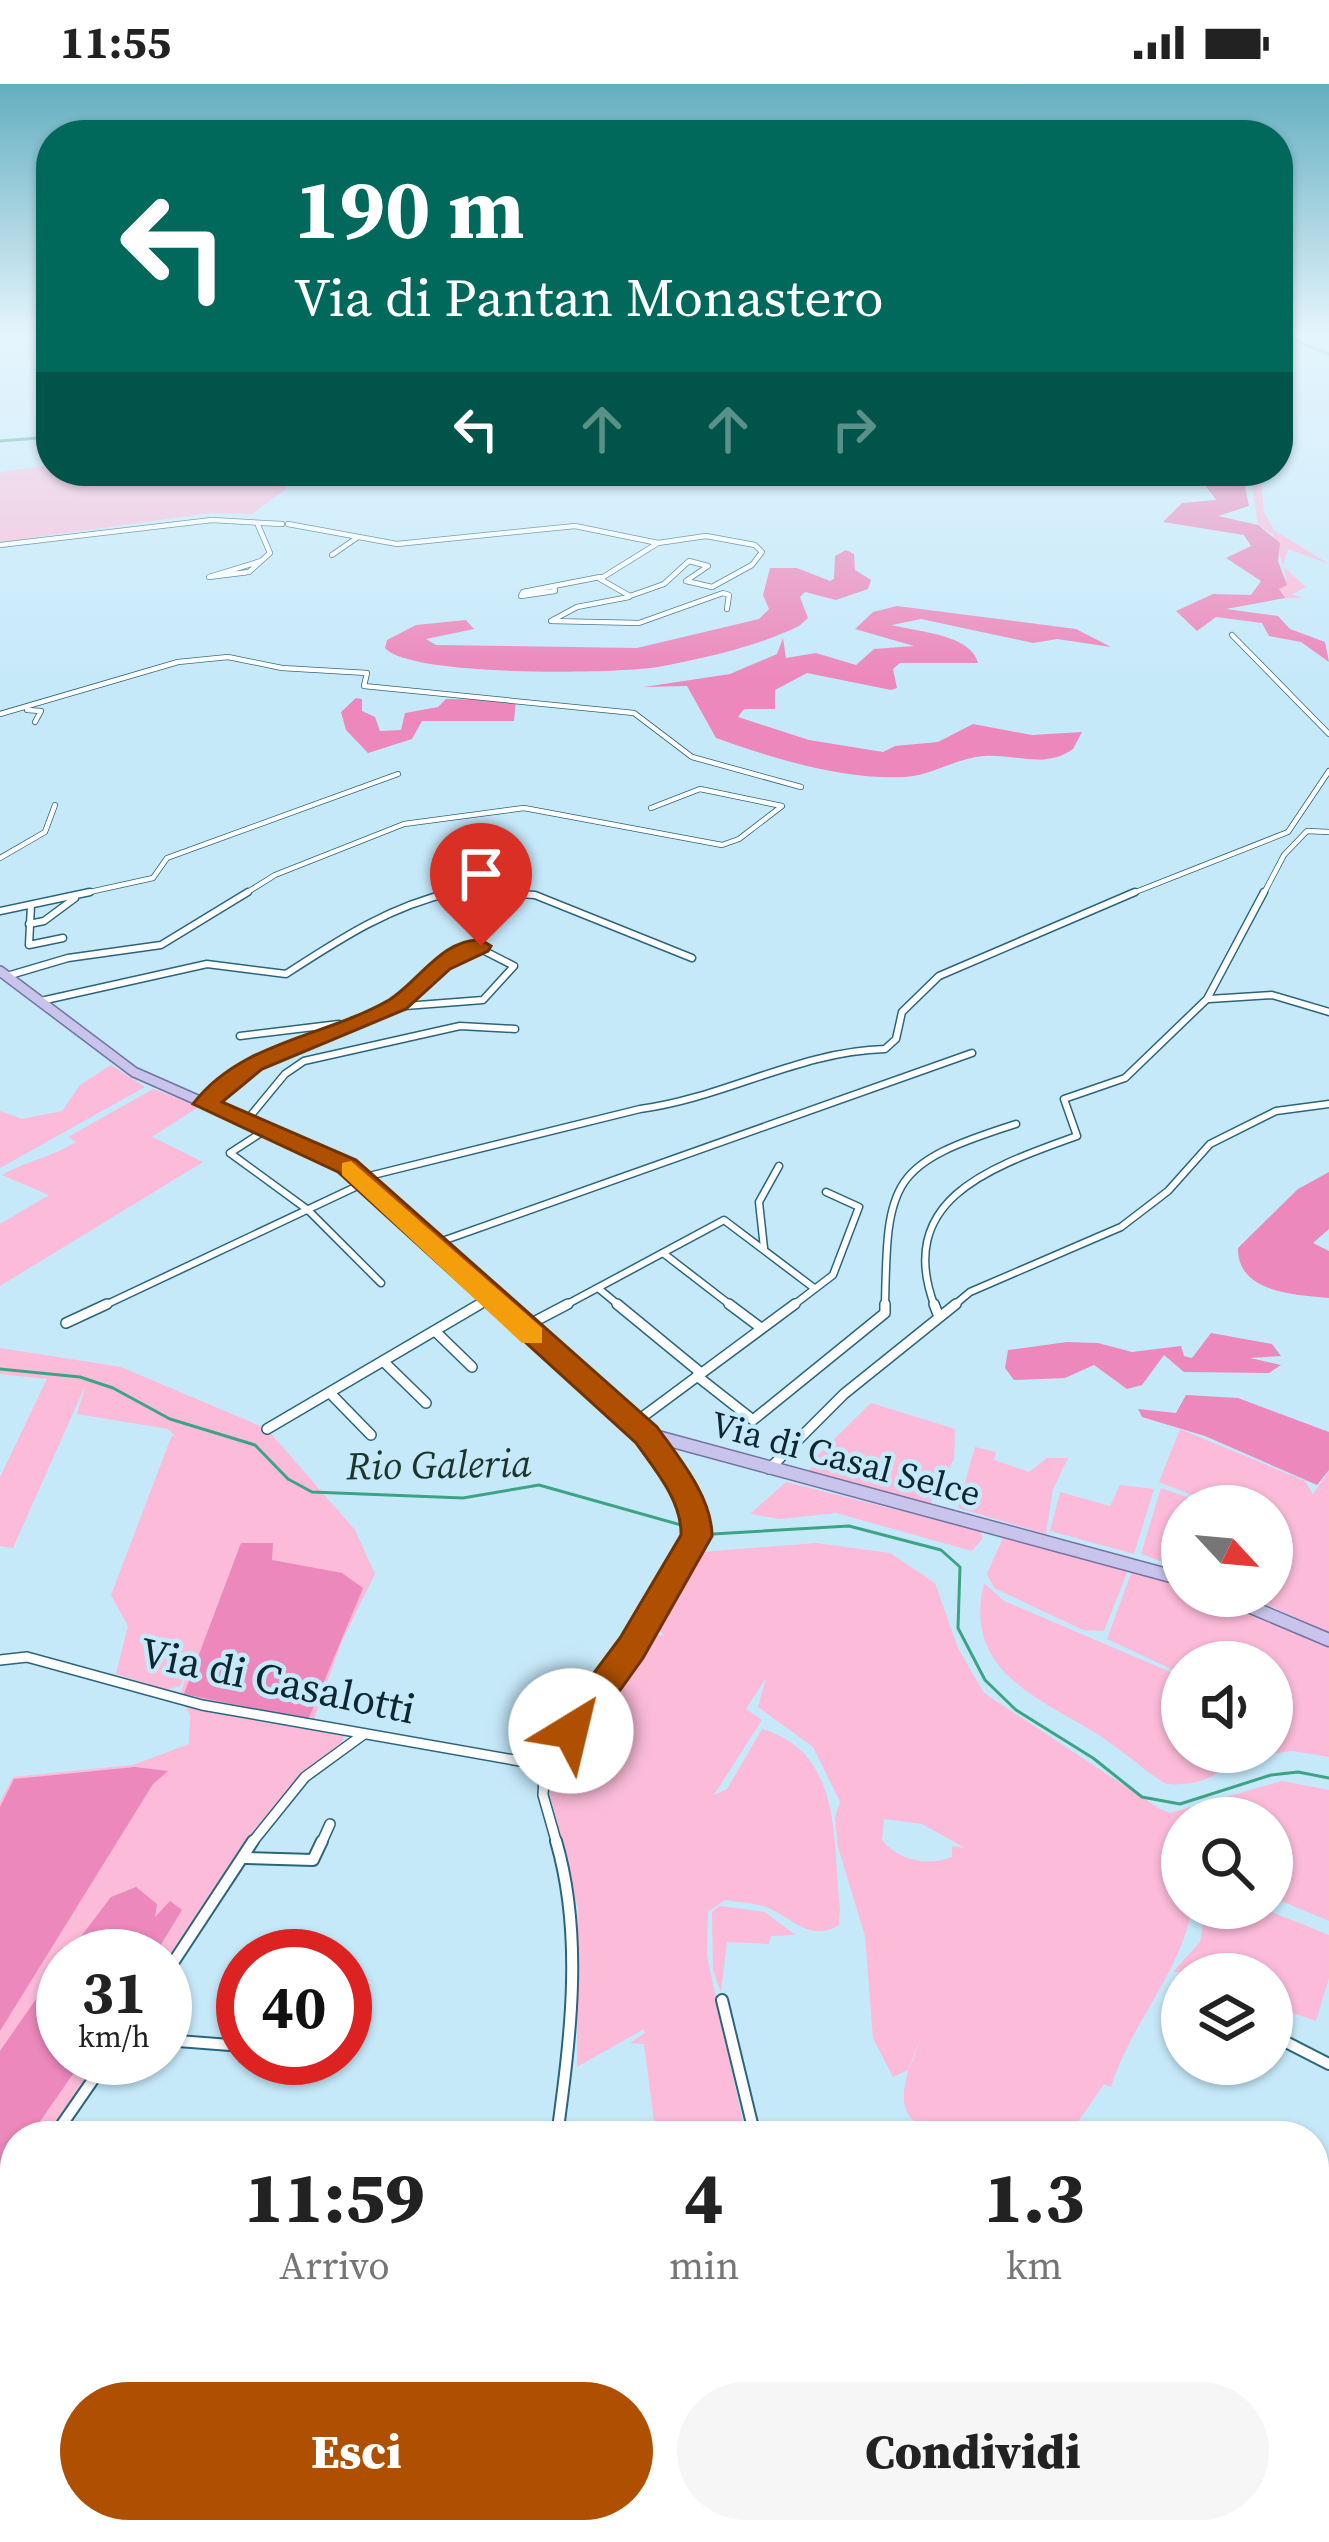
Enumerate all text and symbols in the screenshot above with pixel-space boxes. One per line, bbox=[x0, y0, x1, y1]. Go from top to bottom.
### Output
text: 11:55 bbox=[60, 11, 171, 73]
text: 190 m bbox=[294, 151, 525, 266]
icon: left bbox=[96, 168, 252, 324]
text: Via di Pantan Monastero bbox=[294, 260, 884, 334]
icon: left bbox=[443, 396, 509, 462]
icon: ahead bbox=[569, 396, 635, 462]
icon: ahead bbox=[695, 396, 761, 462]
icon: right bbox=[821, 396, 887, 462]
pin bbox=[430, 823, 532, 946]
icon: arrive bbox=[448, 841, 514, 907]
street label: Via di Casal Selce bbox=[706, 1399, 986, 1518]
water label: Rio Galeria bbox=[345, 1436, 533, 1493]
north arrow bbox=[1161, 1485, 1293, 1617]
map controls bbox=[1161, 1485, 1293, 2085]
street label: Via di Casalotti bbox=[135, 1623, 421, 1737]
button: sound bbox=[1161, 1641, 1293, 1773]
position arrow bbox=[508, 1668, 634, 1794]
button: search bbox=[1161, 1797, 1293, 1929]
speed limit sign: 40 bbox=[216, 1929, 372, 2085]
text: 31 bbox=[81, 1951, 147, 2033]
button: layers bbox=[1161, 1953, 1293, 2085]
text: km/h bbox=[78, 2016, 150, 2057]
text: 11:59 bbox=[244, 2147, 425, 2246]
text: 4 bbox=[684, 2147, 724, 2246]
text: 1.3 bbox=[984, 2147, 1085, 2246]
text: Arrivo bbox=[279, 2239, 390, 2292]
text: min bbox=[669, 2239, 739, 2292]
text: km bbox=[1006, 2239, 1062, 2292]
button: Esci bbox=[60, 2382, 653, 2520]
button: Condividi bbox=[677, 2382, 1269, 2520]

